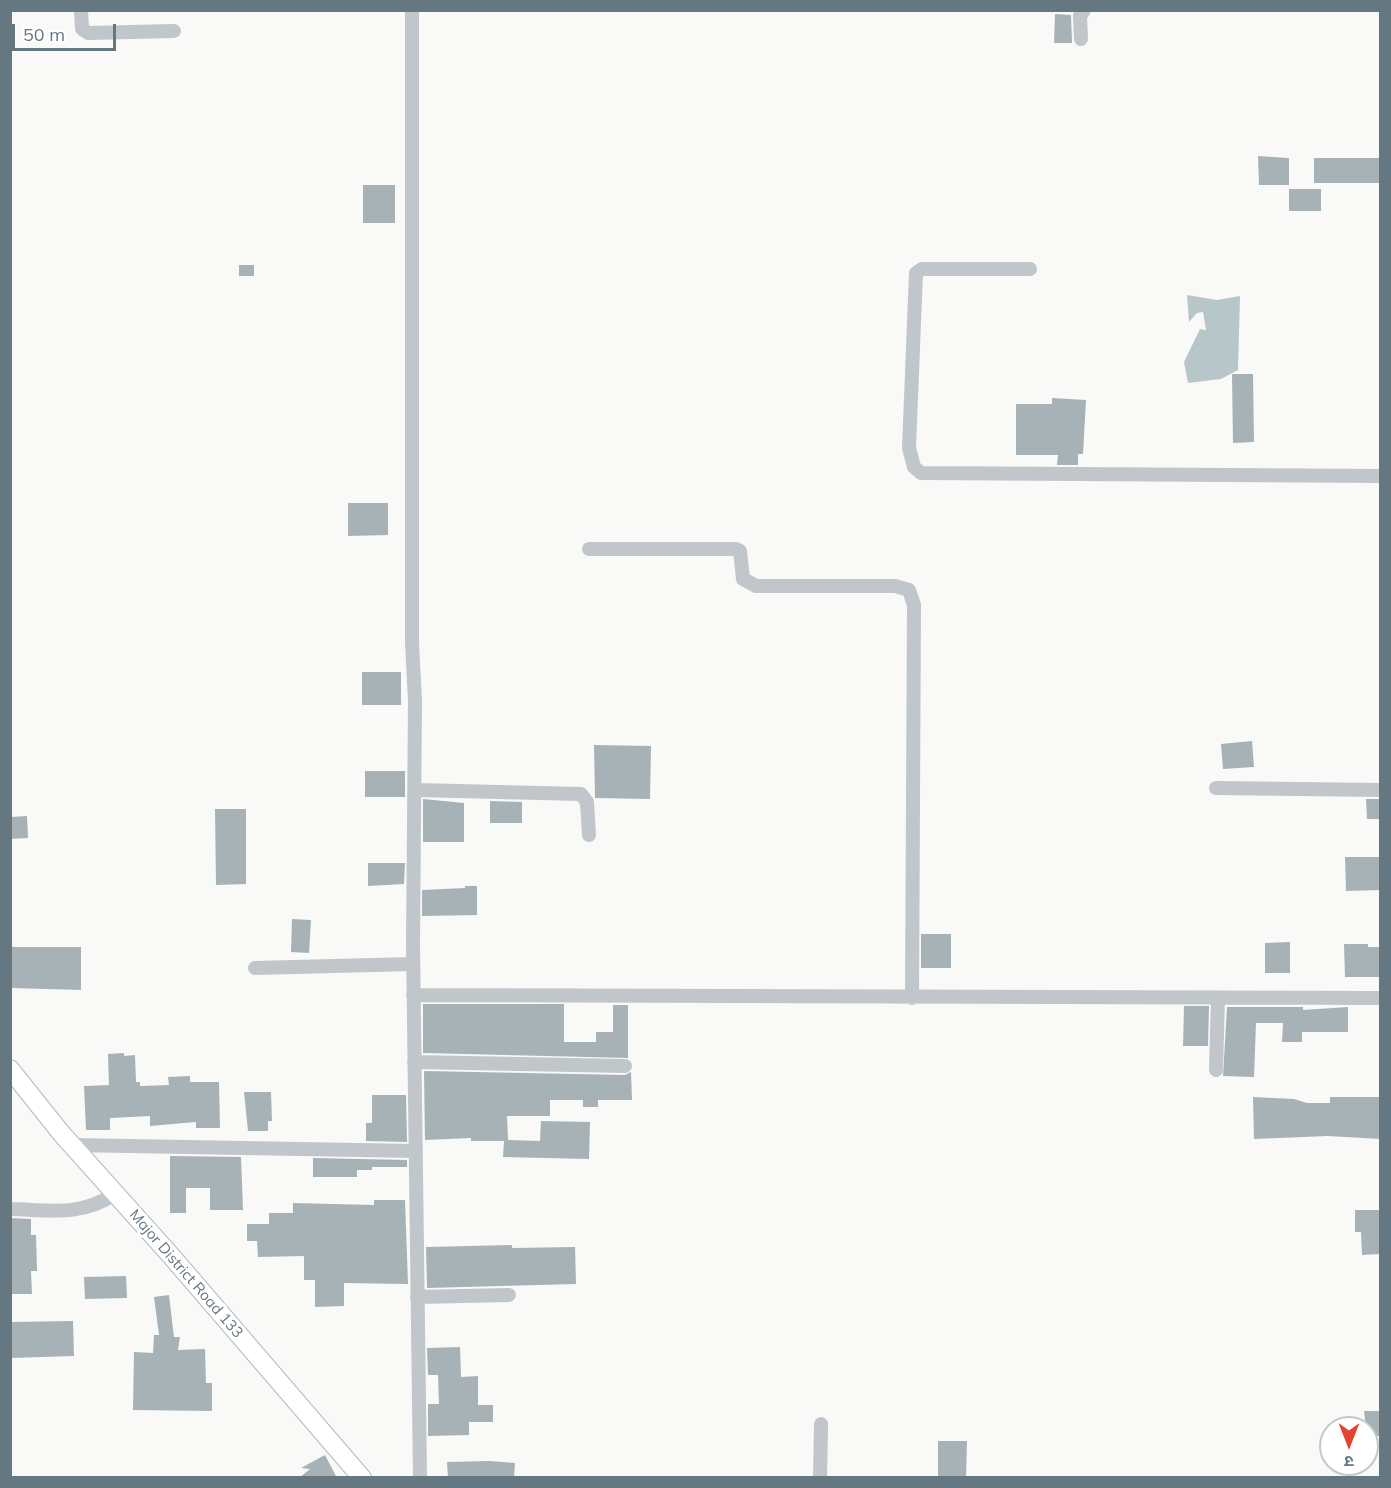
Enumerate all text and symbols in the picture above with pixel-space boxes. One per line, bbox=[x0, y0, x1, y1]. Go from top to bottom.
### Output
scale bar bbox=[15, 12, 118, 50]
text: 50 m bbox=[23, 23, 65, 46]
street label: Major District Road 133 bbox=[125, 1206, 247, 1342]
north arrow bbox=[1319, 1416, 1379, 1476]
text: उ bbox=[1344, 1452, 1354, 1472]

